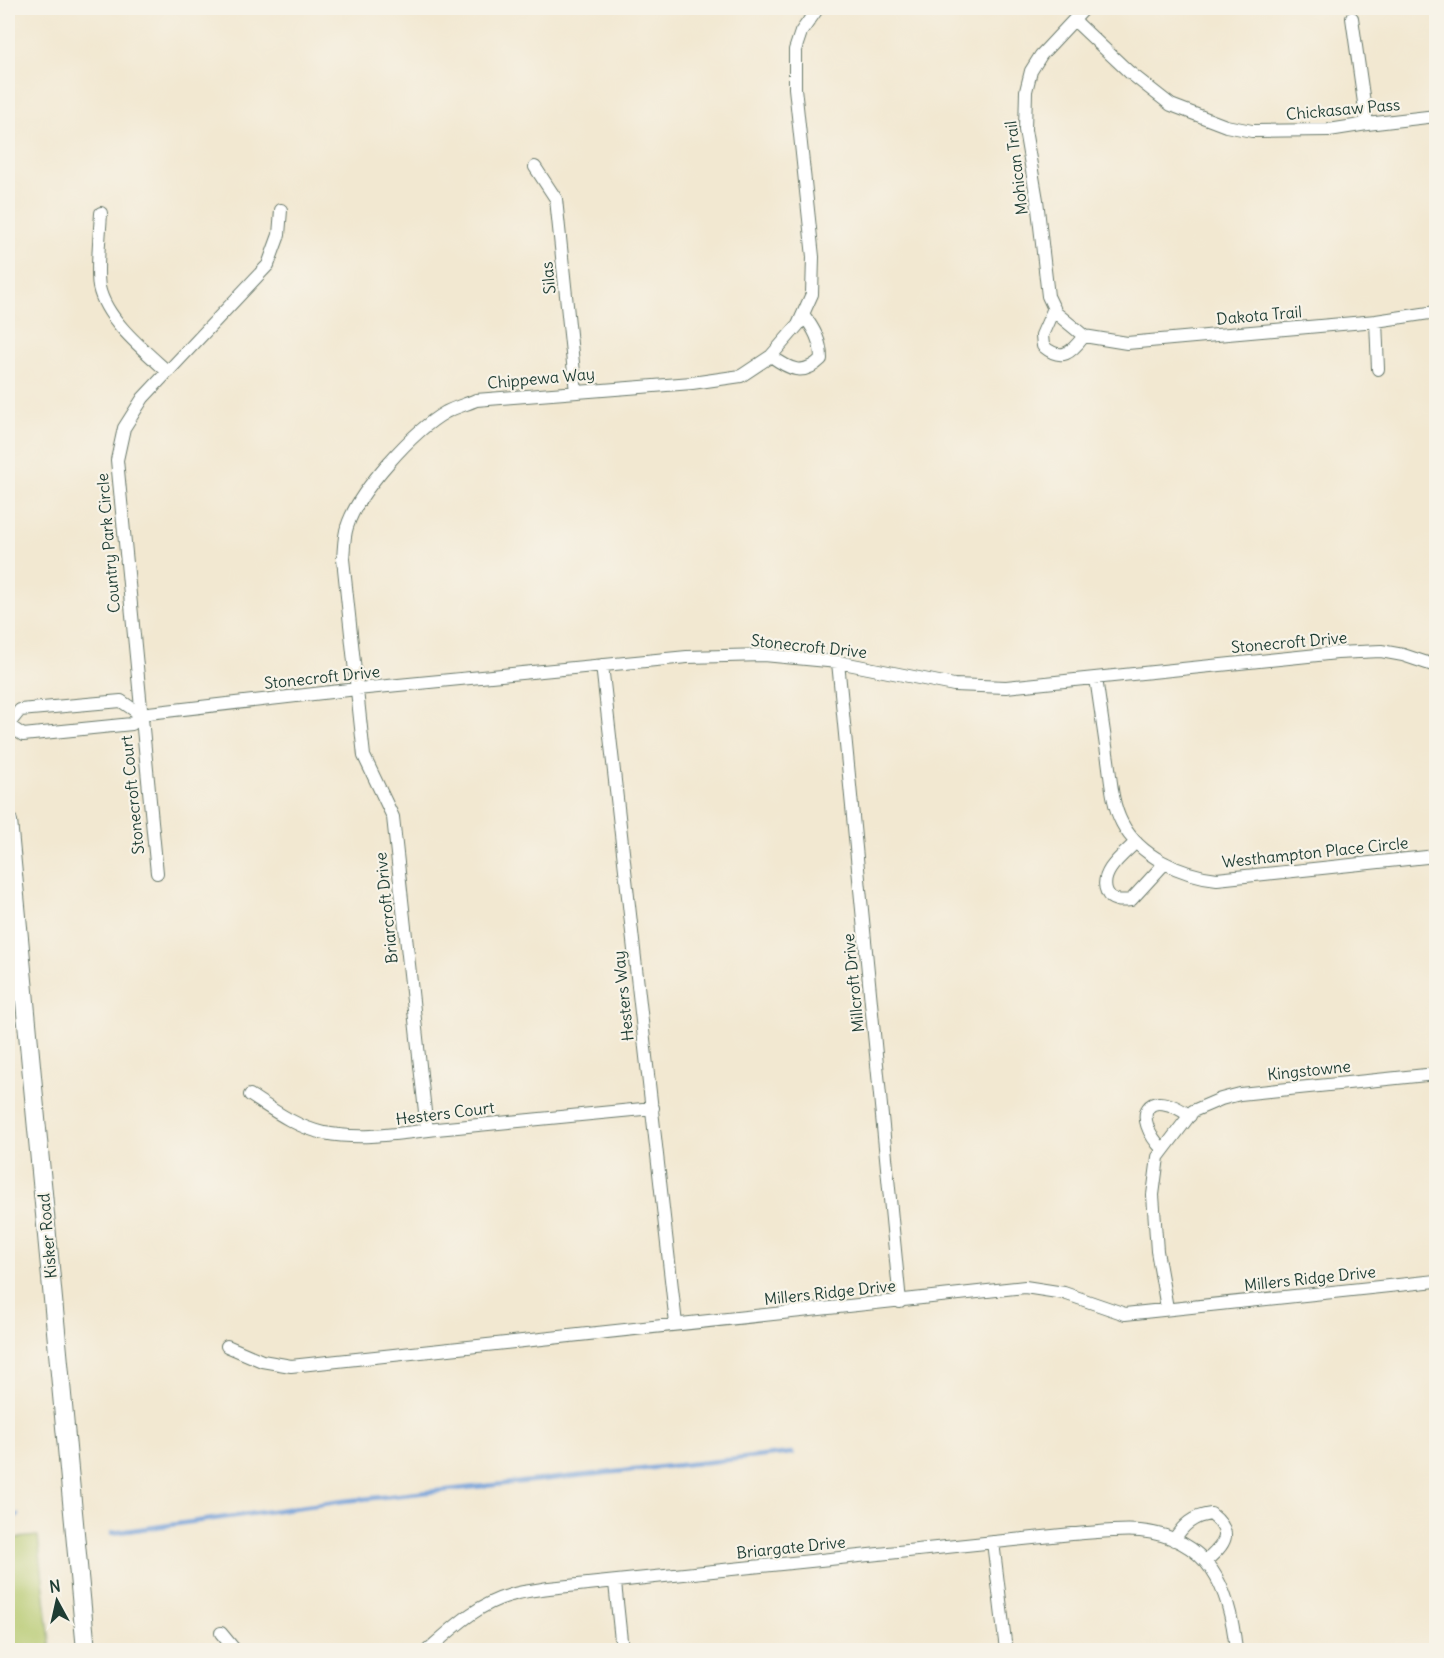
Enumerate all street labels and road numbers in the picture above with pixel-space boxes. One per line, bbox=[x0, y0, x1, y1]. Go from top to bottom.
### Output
street label: Chickasaw Pass bbox=[1285, 94, 1401, 124]
street label: Mohican Trail bbox=[1000, 120, 1032, 216]
street label: Silas bbox=[536, 261, 560, 295]
street label: Dakota Trail bbox=[1215, 301, 1303, 329]
street label: Chippewa Way bbox=[486, 363, 596, 393]
street label: Country Park Circle bbox=[92, 472, 124, 614]
street label: Stonecroft Drive bbox=[1230, 627, 1348, 657]
street label: Stonecroft Drive bbox=[750, 630, 868, 662]
street label: Stonecroft Drive bbox=[263, 661, 381, 693]
street label: Stonecroft Court bbox=[116, 734, 148, 855]
street label: Westhampton Place Circle bbox=[1221, 832, 1409, 872]
street label: Briarcroft Drive bbox=[370, 851, 402, 965]
street label: Millcroft Drive bbox=[838, 933, 868, 1033]
street label: Hesters Way bbox=[608, 950, 638, 1042]
street label: Kingstowne bbox=[1266, 1056, 1352, 1084]
street label: Hesters Court bbox=[394, 1097, 496, 1129]
street label: Kisker Road bbox=[33, 1193, 61, 1279]
street label: Millers Ridge Drive bbox=[1243, 1261, 1377, 1295]
street label: Millers Ridge Drive bbox=[763, 1275, 897, 1309]
street label: Briargate Drive bbox=[735, 1531, 847, 1563]

